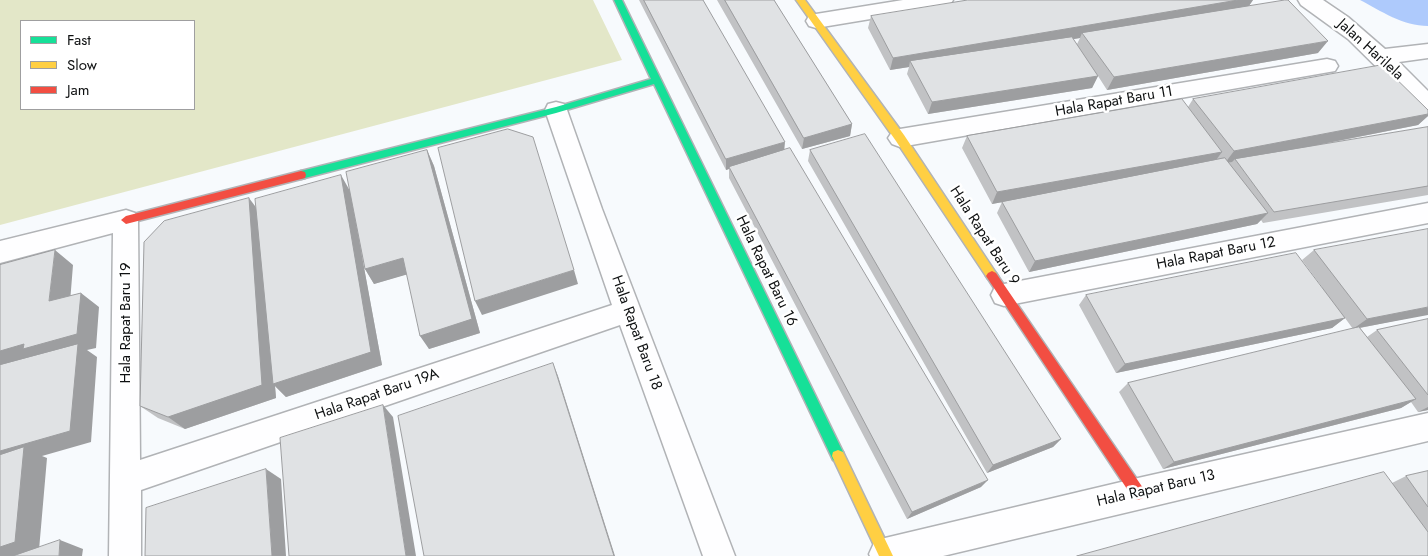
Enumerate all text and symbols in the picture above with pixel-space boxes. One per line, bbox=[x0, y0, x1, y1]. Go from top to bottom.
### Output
street label: Jalan Harilela bbox=[1333, 16, 1407, 84]
legend bbox=[20, 20, 195, 110]
text: Fast bbox=[67, 29, 91, 51]
text: Slow bbox=[67, 54, 97, 76]
text: Jam bbox=[67, 79, 90, 101]
street label: Hala Rapat Baru 11 bbox=[1054, 83, 1174, 121]
street label: Hala Rapat Baru 9 bbox=[945, 183, 1023, 289]
street label: Hala Rapat Baru 16 bbox=[731, 213, 801, 329]
street label: Hala Rapat Baru 12 bbox=[1155, 234, 1277, 274]
street label: Hala Rapat Baru 19 bbox=[117, 262, 135, 384]
street label: Hala Rapat Baru 18 bbox=[607, 273, 665, 393]
street label: Hala Rapat Baru 19A bbox=[313, 365, 441, 425]
street label: Hala Rapat Baru 13 bbox=[1095, 467, 1217, 511]

